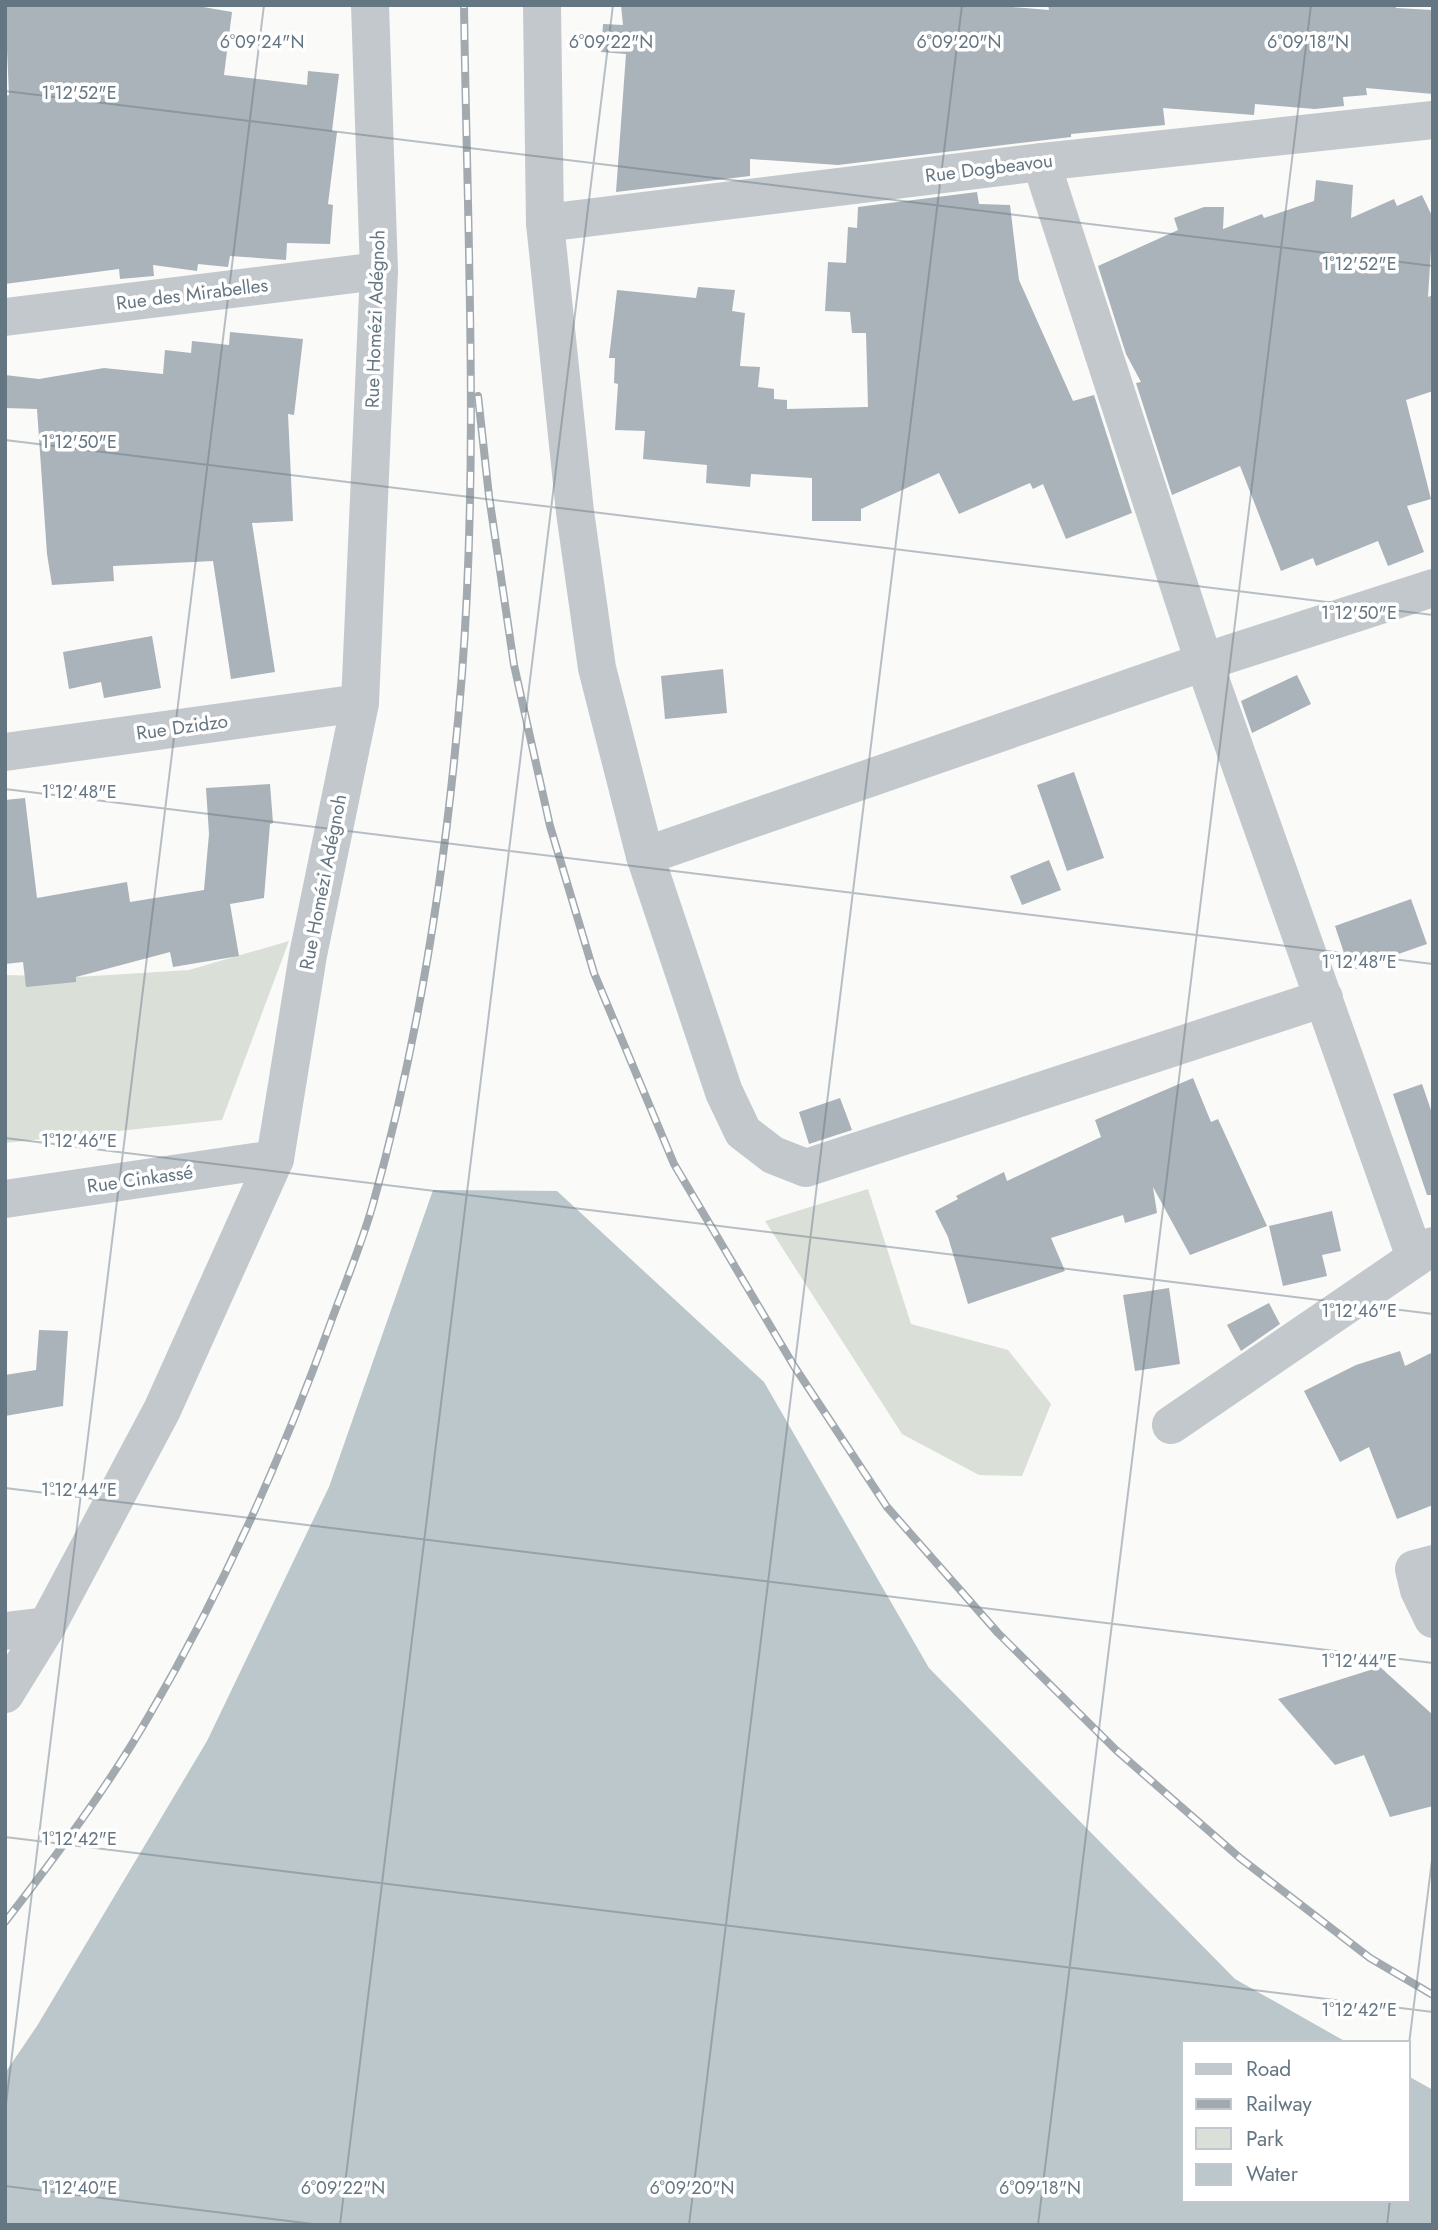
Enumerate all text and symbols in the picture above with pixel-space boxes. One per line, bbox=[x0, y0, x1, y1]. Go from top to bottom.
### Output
text: 6°09'24"N bbox=[220, 29, 304, 55]
text: 6°09'22"N bbox=[569, 29, 653, 55]
text: 6°09'20"N bbox=[916, 29, 1002, 55]
text: 6°09'18"N bbox=[1267, 29, 1349, 55]
text: 1°12'52"E bbox=[41, 80, 117, 106]
street label: Rue Dogbeavou bbox=[924, 147, 1054, 189]
street label: Rue Homézi Adégnoh bbox=[358, 229, 392, 409]
text: 1°12'52"E bbox=[1321, 251, 1397, 277]
street label: Rue des Mirabelles bbox=[114, 271, 270, 317]
text: 1°12'50"E bbox=[41, 429, 117, 455]
text: 1°12'50"E bbox=[1321, 600, 1397, 626]
street label: Rue Dzidzo bbox=[134, 707, 230, 747]
text: 1°12'48"E bbox=[41, 779, 117, 805]
street label: Rue Homézi Adégnoh bbox=[293, 792, 353, 972]
text: 1°12'48"E bbox=[1321, 949, 1397, 975]
text: 1°12'46"E bbox=[41, 1128, 117, 1154]
street label: Rue Cinkassé bbox=[85, 1158, 195, 1200]
text: 1°12'46"E bbox=[1321, 1298, 1397, 1324]
text: 1°12'44"E bbox=[41, 1477, 117, 1503]
text: 1°12'44"E bbox=[1321, 1648, 1397, 1674]
text: 1°12'42"E bbox=[41, 1826, 117, 1852]
text: 1°12'42"E bbox=[1321, 1997, 1397, 2023]
legend bbox=[1182, 2041, 1410, 2202]
text: Road bbox=[1246, 2054, 1291, 2084]
text: Railway bbox=[1246, 2089, 1312, 2119]
text: Park bbox=[1246, 2124, 1284, 2154]
text: Water bbox=[1246, 2159, 1299, 2189]
text: 1°12'40"E bbox=[41, 2175, 117, 2201]
text: 6°09'22"N bbox=[301, 2175, 385, 2201]
text: 6°09'20"N bbox=[649, 2175, 735, 2201]
text: 6°09'18"N bbox=[999, 2175, 1081, 2201]

